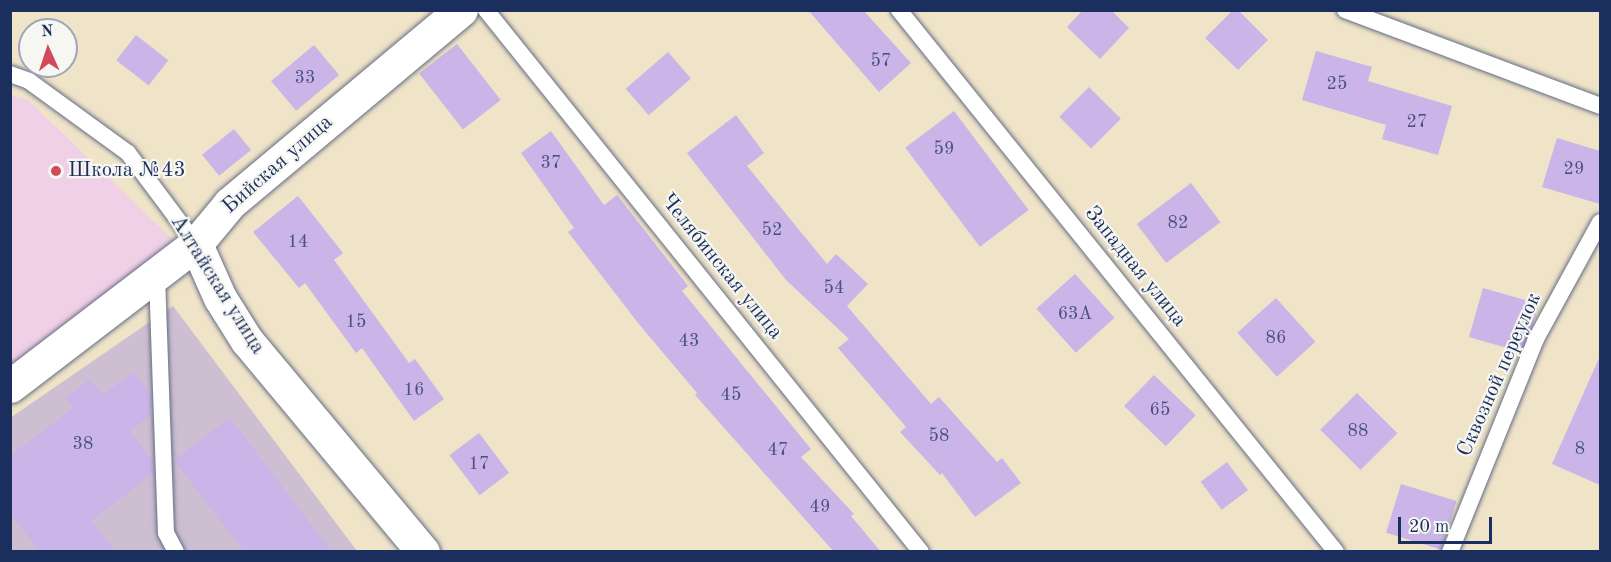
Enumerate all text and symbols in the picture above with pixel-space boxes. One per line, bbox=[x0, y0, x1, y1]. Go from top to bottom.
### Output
north arrow bbox=[18, 18, 78, 78]
text: N bbox=[41, 24, 54, 40]
house number: 57 bbox=[871, 50, 891, 72]
house number: 33 bbox=[295, 67, 315, 89]
house number: 25 bbox=[1327, 73, 1347, 95]
street label: Бийская улица bbox=[218, 110, 338, 220]
house number: 27 bbox=[1407, 111, 1427, 133]
house number: 59 bbox=[934, 138, 954, 160]
house number: 37 bbox=[541, 152, 561, 174]
place label: Школа №43 bbox=[68, 158, 186, 184]
house number: 29 bbox=[1564, 158, 1584, 180]
marker: Школа №43 bbox=[49, 164, 63, 178]
street label: Челябинская улица bbox=[654, 189, 788, 345]
street label: Западная улица bbox=[1079, 202, 1191, 332]
street label: Алтайская улица bbox=[164, 211, 270, 359]
house number: 82 bbox=[1168, 212, 1188, 234]
house number: 52 bbox=[762, 219, 782, 241]
house number: 14 bbox=[288, 231, 308, 253]
house number: 54 bbox=[824, 277, 844, 299]
street label: Сквозной переулок bbox=[1453, 289, 1547, 461]
house number: 63А bbox=[1058, 303, 1092, 325]
house number: 15 bbox=[346, 311, 366, 333]
house number: 86 bbox=[1266, 327, 1286, 349]
house number: 43 bbox=[679, 330, 699, 352]
house number: 16 bbox=[404, 379, 424, 401]
house number: 45 bbox=[721, 384, 741, 406]
house number: 65 bbox=[1150, 399, 1170, 421]
house number: 88 bbox=[1348, 420, 1368, 442]
house number: 58 bbox=[929, 425, 949, 447]
house number: 38 bbox=[73, 433, 93, 455]
house number: 8 bbox=[1575, 438, 1585, 460]
house number: 47 bbox=[768, 439, 788, 461]
house number: 17 bbox=[469, 453, 489, 475]
house number: 49 bbox=[810, 496, 830, 518]
scale bar bbox=[1401, 505, 1496, 543]
text: 20 m bbox=[1409, 518, 1449, 536]

